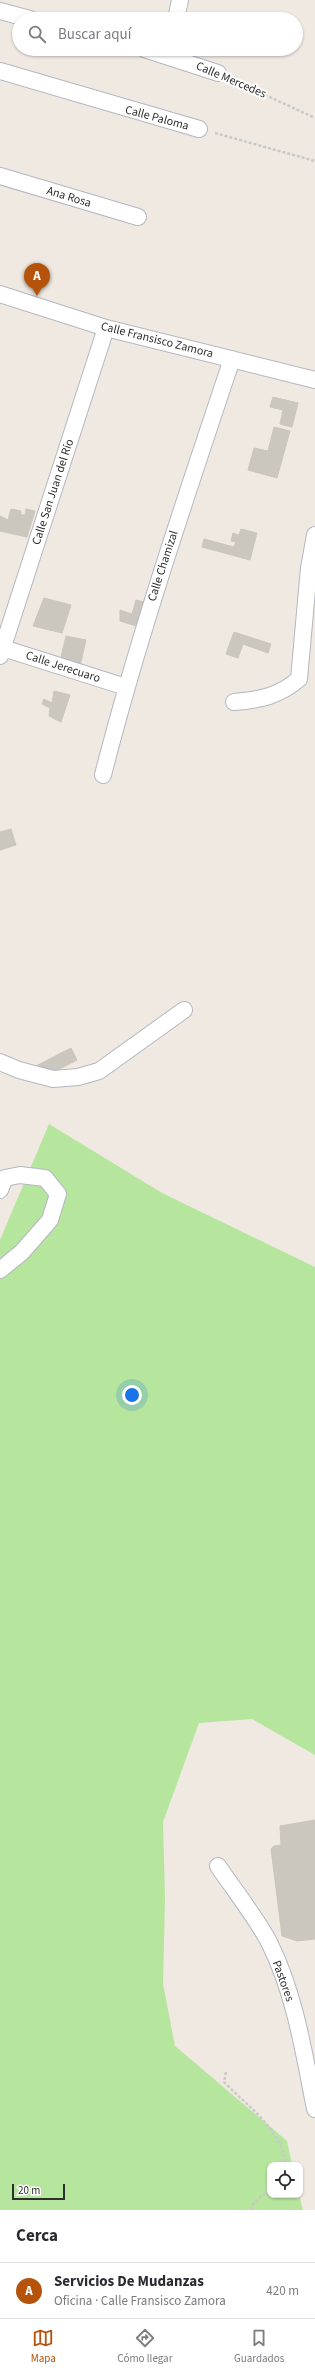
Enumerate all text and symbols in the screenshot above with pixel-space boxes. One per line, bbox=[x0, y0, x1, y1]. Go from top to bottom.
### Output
search box bbox=[12, 12, 303, 56]
icon: search bbox=[26, 23, 48, 45]
text: Buscar aquí bbox=[58, 24, 131, 45]
street label: Calle Mercedes bbox=[193, 58, 269, 102]
street label: Calle Paloma bbox=[123, 101, 191, 135]
street label: Ana Rosa bbox=[45, 182, 93, 212]
pin: A bbox=[24, 263, 50, 296]
street label: Calle Fransisco Zamora bbox=[99, 318, 215, 362]
street label: Calle San Juan del Río bbox=[28, 437, 78, 547]
street label: Calle Chamizal bbox=[144, 528, 182, 604]
street label: Calle Jerecuaro bbox=[23, 647, 103, 687]
your location bbox=[122, 1385, 142, 1405]
street label: Pastores bbox=[268, 1958, 298, 2004]
map controls bbox=[267, 2162, 303, 2198]
button: locate bbox=[267, 2162, 303, 2198]
scale bar bbox=[12, 2182, 65, 2201]
text: 20 m bbox=[18, 2183, 40, 2198]
text: Cerca bbox=[16, 2224, 58, 2248]
text: Servicios De Mudanzas bbox=[54, 2271, 204, 2292]
text: A bbox=[25, 2282, 33, 2300]
text: 420 m bbox=[266, 2282, 299, 2300]
text: Oficina · Calle Fransisco Zamora bbox=[54, 2292, 226, 2310]
tab: Mapa bbox=[31, 2327, 56, 2366]
tab: Cómo llegar bbox=[117, 2327, 172, 2366]
tab: Guardados bbox=[234, 2327, 284, 2366]

